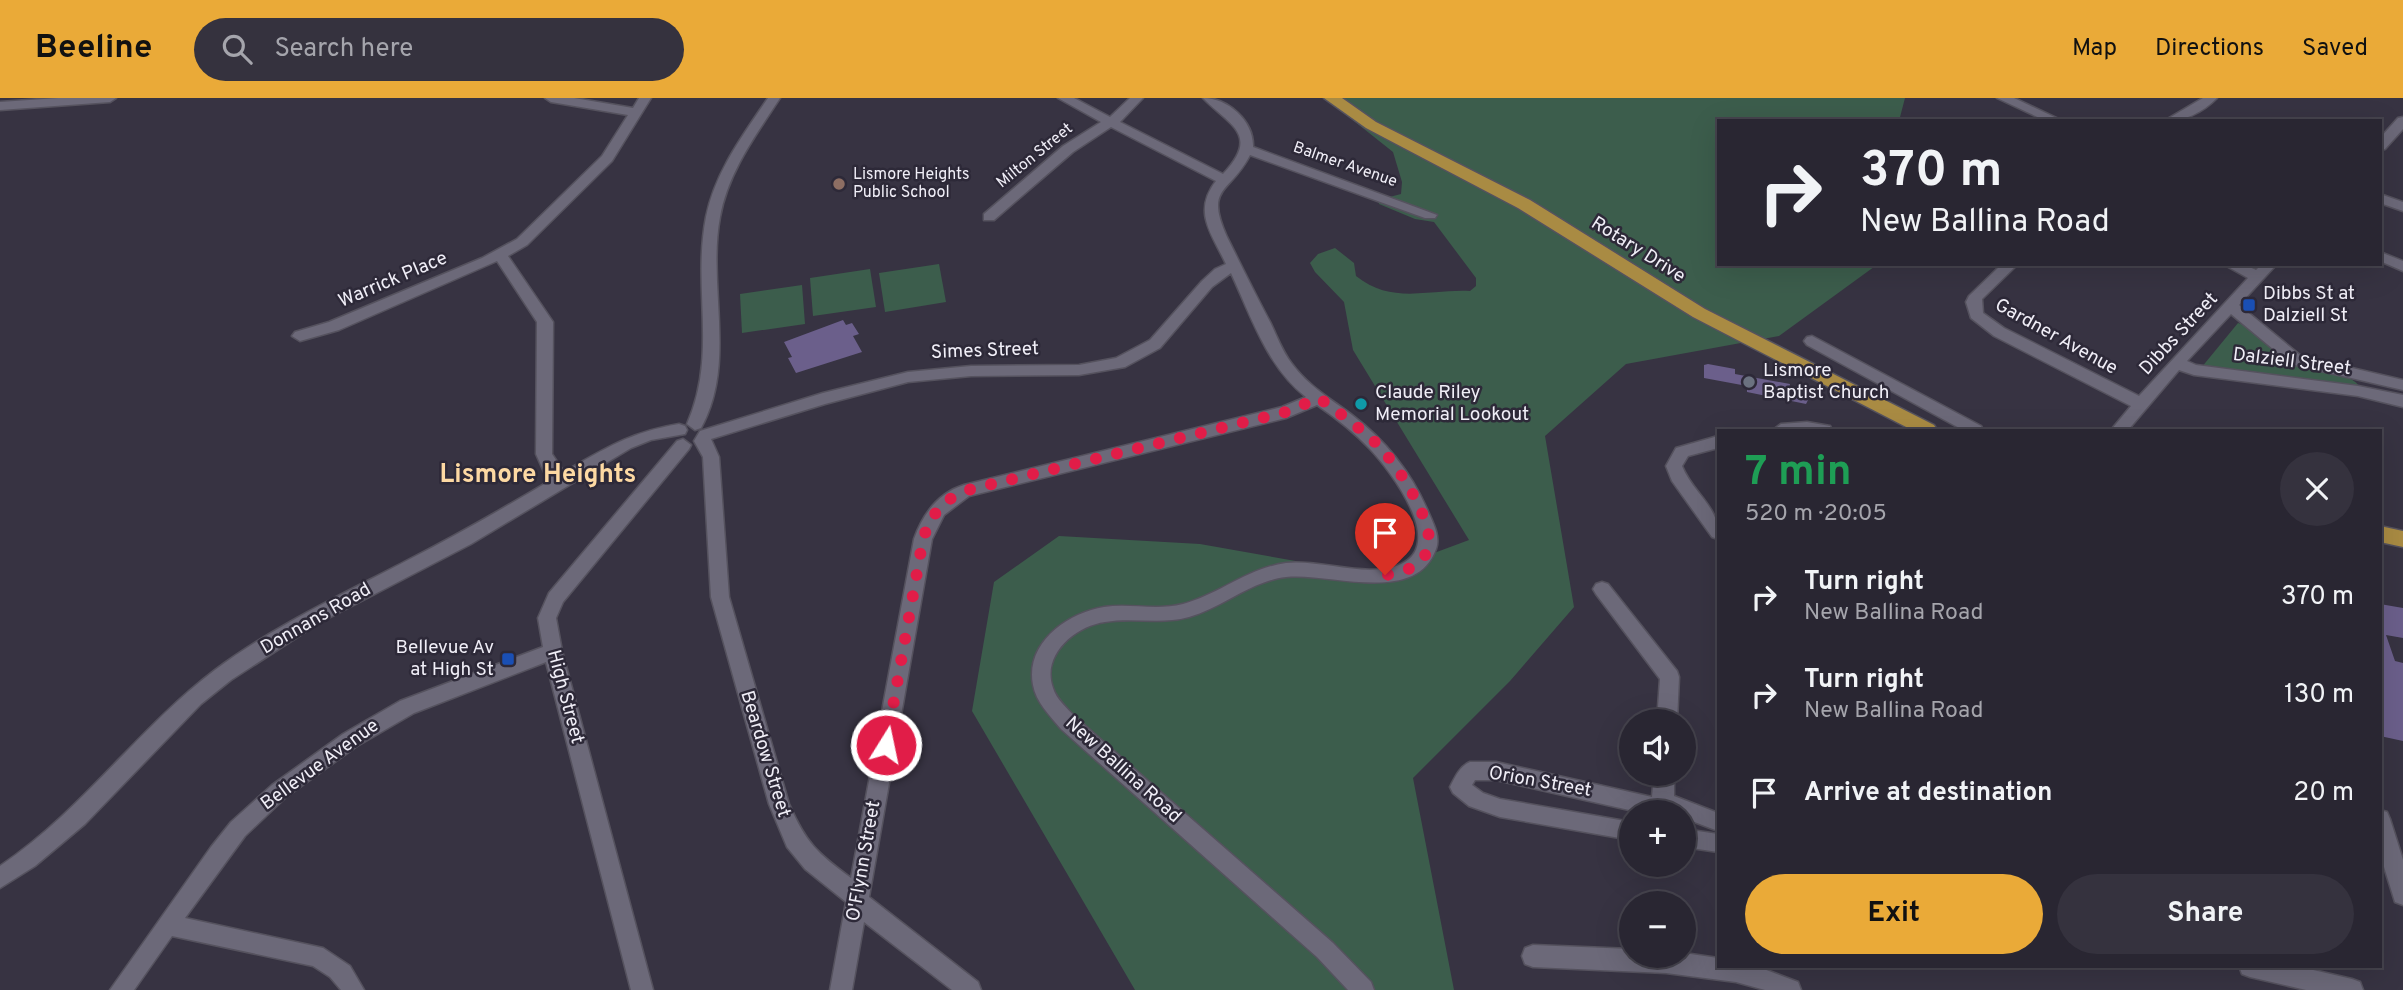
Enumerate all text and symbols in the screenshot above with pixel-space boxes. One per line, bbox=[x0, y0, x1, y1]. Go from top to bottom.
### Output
search box bbox=[194, 18, 684, 81]
text: Beeline bbox=[35, 28, 152, 70]
icon: search bbox=[218, 30, 256, 68]
text: Search here bbox=[274, 33, 413, 66]
text: Map bbox=[2072, 34, 2117, 64]
text: Directions bbox=[2155, 34, 2264, 64]
text: Saved bbox=[2302, 34, 2368, 64]
street label: Milton Street bbox=[993, 119, 1077, 193]
street label: Balmer Avenue bbox=[1290, 138, 1400, 192]
text: 370 m bbox=[1860, 142, 2002, 204]
icon: right bbox=[1745, 147, 1836, 238]
place label: Lismore Heights Public School bbox=[853, 165, 969, 203]
marker: Lismore Heights Public School bbox=[831, 176, 847, 192]
text: New Ballina Road bbox=[1860, 203, 2110, 243]
street label: Rotary Drive bbox=[1586, 211, 1690, 289]
street label: Warrick Place bbox=[335, 246, 451, 314]
place label: Dibbs St at Dalziell St bbox=[2263, 282, 2355, 328]
street label: Dibbs Street bbox=[2135, 288, 2223, 380]
street label: Gardner Avenue bbox=[1990, 293, 2122, 381]
marker: Dibbs St at Dalziell St bbox=[2241, 297, 2257, 313]
street label: Simes Street bbox=[930, 337, 1040, 365]
street label: Dalziell Street bbox=[2231, 343, 2353, 381]
place label: Lismore Baptist Church bbox=[1763, 359, 1889, 405]
marker: Lismore Baptist Church bbox=[1741, 374, 1757, 390]
place label: Claude Riley Memorial Lookout bbox=[1375, 381, 1529, 427]
marker: Claude Riley Memorial Lookout bbox=[1353, 396, 1369, 412]
text: 7 min bbox=[1745, 447, 1852, 500]
button: close bbox=[2280, 452, 2354, 526]
district label: Lismore Heights bbox=[440, 459, 636, 492]
text: 520 m · 20:05 bbox=[1745, 500, 1887, 529]
pin bbox=[1355, 503, 1415, 575]
icon: arrive bbox=[1366, 514, 1404, 552]
text: Turn right bbox=[1804, 566, 1924, 599]
street label: Donnans Road bbox=[257, 578, 375, 660]
icon: right bbox=[1745, 578, 1783, 616]
text: 370 m bbox=[2281, 581, 2354, 614]
text: New Ballina Road bbox=[1804, 599, 1983, 628]
place label: Bellevue Av at High St bbox=[395, 636, 494, 682]
street label: High Street bbox=[541, 647, 589, 747]
marker: Bellevue Av at High St bbox=[500, 651, 516, 667]
text: Turn right bbox=[1804, 664, 1924, 697]
icon: right bbox=[1745, 676, 1783, 714]
text: 130 m bbox=[2284, 679, 2354, 712]
street label: Beardow Street bbox=[734, 688, 796, 820]
text: New Ballina Road bbox=[1804, 697, 1983, 726]
position arrow bbox=[849, 708, 923, 782]
map controls bbox=[1619, 709, 1696, 968]
button: sound bbox=[1619, 709, 1696, 786]
street label: New Ballina Road bbox=[1060, 711, 1186, 829]
street label: Bellevue Avenue bbox=[256, 714, 384, 816]
street label: Orion Street bbox=[1487, 761, 1593, 803]
icon: arrive bbox=[1745, 774, 1783, 812]
text: Arrive at destination bbox=[1804, 777, 2052, 810]
text: 20 m bbox=[2293, 777, 2354, 810]
street label: O'Flynn Street bbox=[842, 799, 886, 923]
button: + bbox=[1619, 800, 1696, 877]
button: Exit bbox=[1745, 874, 2043, 954]
button: Share bbox=[2057, 874, 2354, 954]
button: − bbox=[1619, 891, 1696, 968]

